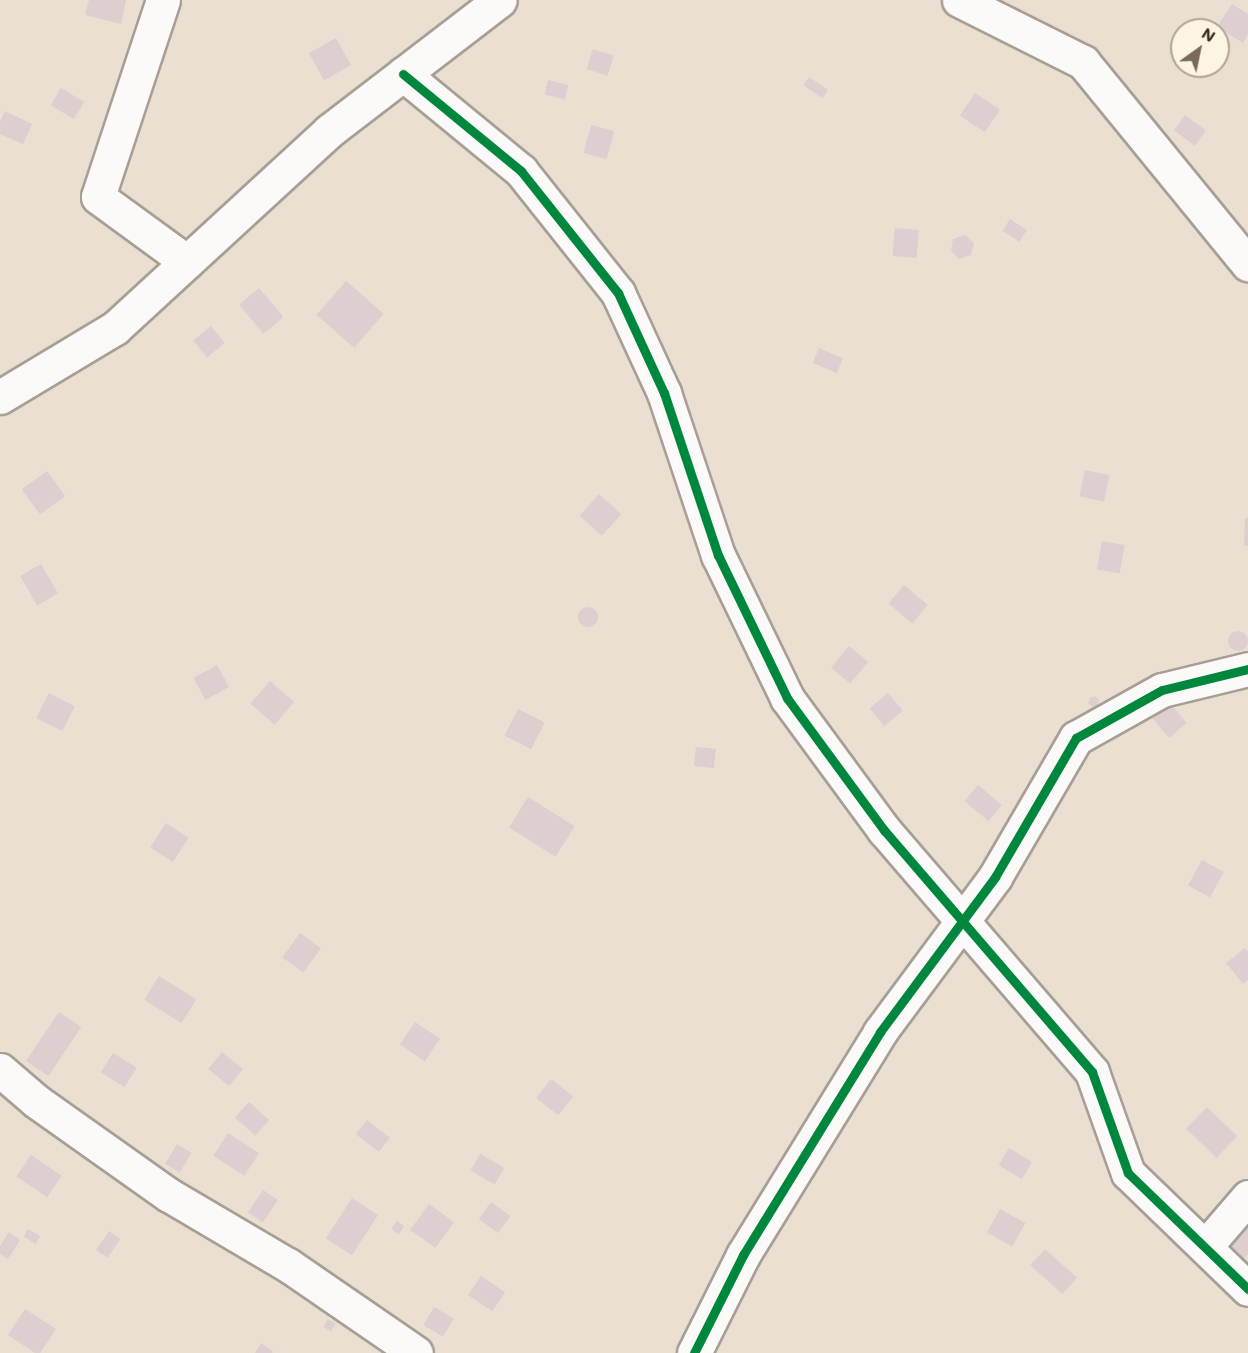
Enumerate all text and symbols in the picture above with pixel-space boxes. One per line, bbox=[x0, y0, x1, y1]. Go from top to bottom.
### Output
north arrow bbox=[1170, 18, 1230, 78]
text: N bbox=[1198, 22, 1220, 46]

